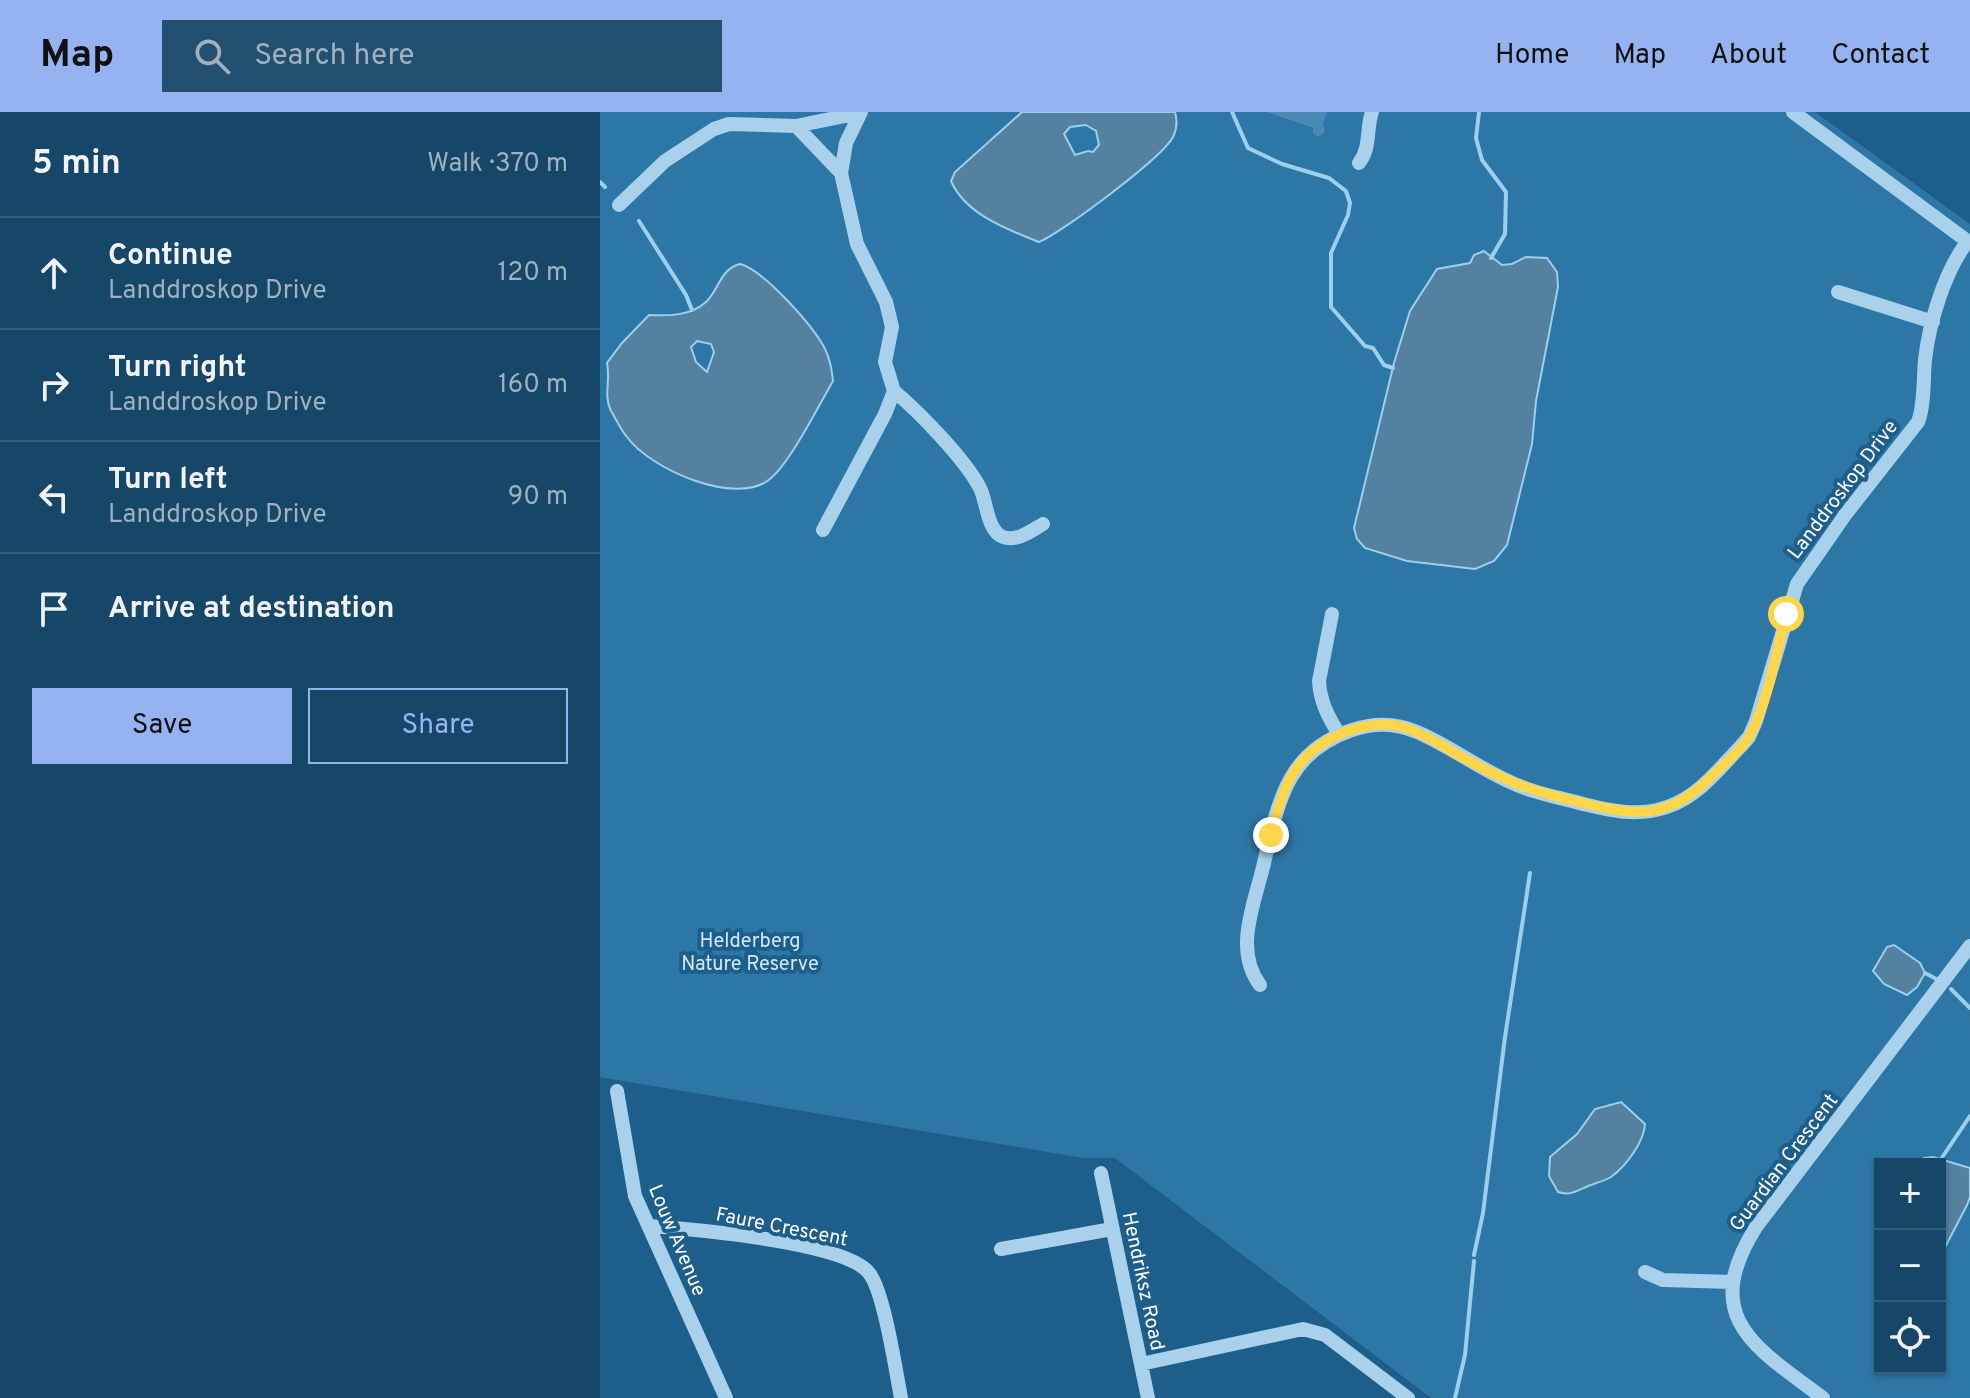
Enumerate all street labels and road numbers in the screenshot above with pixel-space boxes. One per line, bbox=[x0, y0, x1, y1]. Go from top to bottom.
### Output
street label: Landdroskop Drive bbox=[1783, 415, 1905, 565]
street label: Guardian Crescent bbox=[1724, 1089, 1845, 1237]
street label: Louw Avenue bbox=[641, 1181, 711, 1300]
street label: Faure Crescent bbox=[713, 1202, 850, 1253]
street label: Hendriksz Road bbox=[1115, 1210, 1169, 1353]

